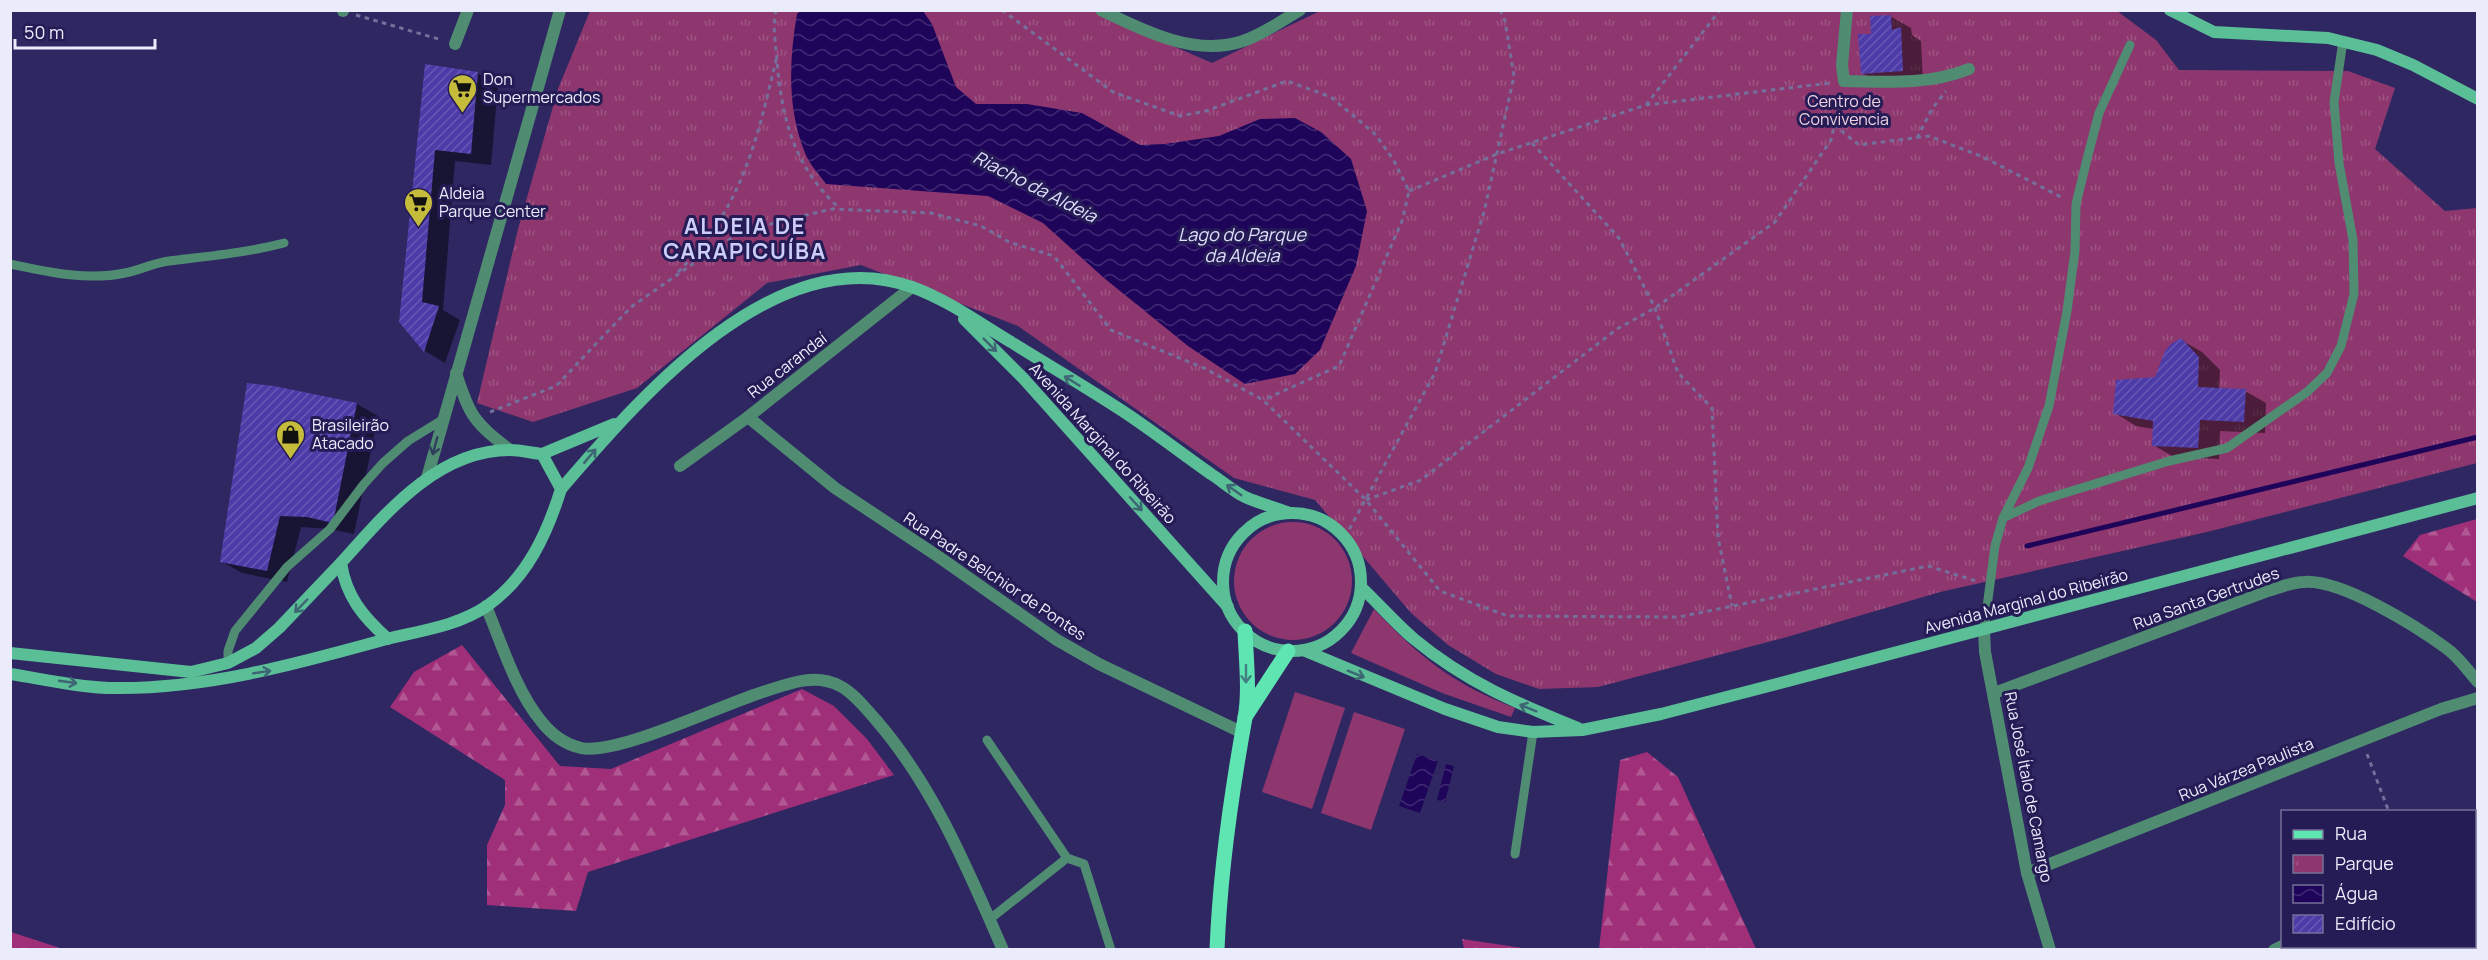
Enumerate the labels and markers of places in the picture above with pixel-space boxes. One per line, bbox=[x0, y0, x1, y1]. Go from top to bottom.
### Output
place label: Don Supermercados bbox=[483, 68, 600, 108]
supermarket icon: Don Supermercados bbox=[446, 72, 478, 114]
place label: Aldeia Parque Center bbox=[439, 182, 546, 222]
supermarket icon: Aldeia Parque Center bbox=[402, 186, 434, 228]
place label: Brasileirão Atacado bbox=[312, 414, 389, 454]
shop icon: Brasileirão Atacado bbox=[275, 418, 307, 460]

